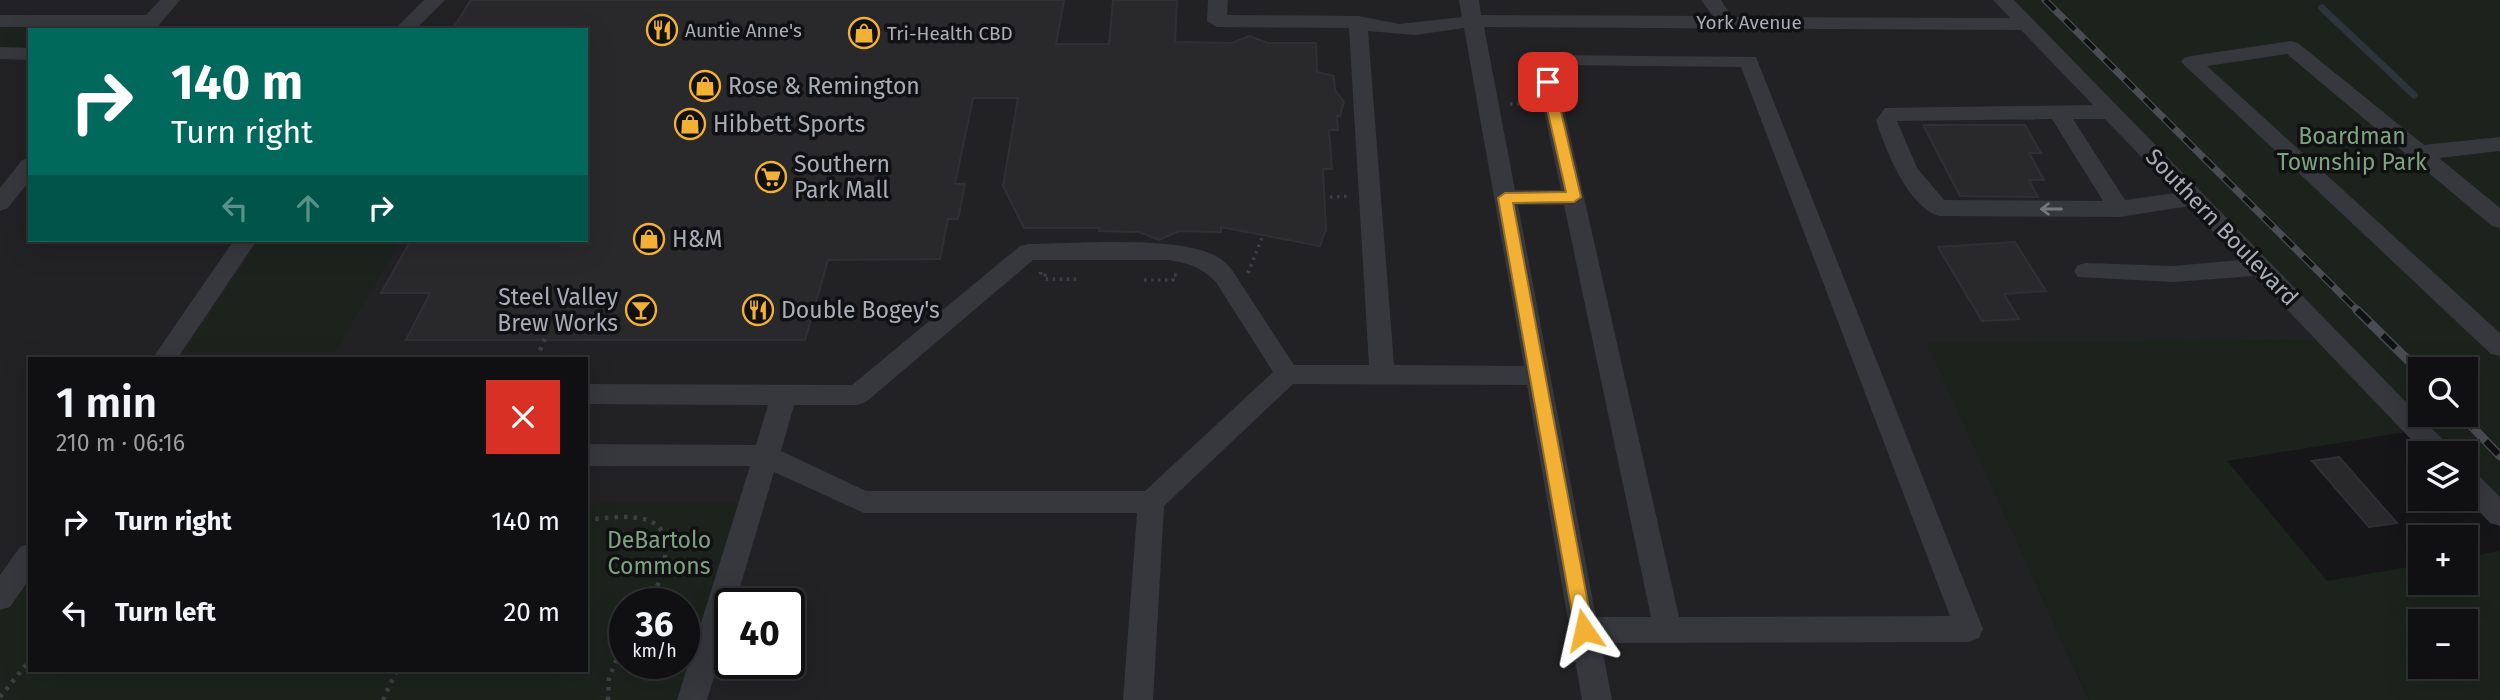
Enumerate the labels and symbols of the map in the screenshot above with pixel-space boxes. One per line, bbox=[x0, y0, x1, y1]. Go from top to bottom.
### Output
street label: York Avenue bbox=[1696, 11, 1802, 34]
restaurant icon: Auntie Anne's bbox=[645, 13, 679, 47]
shop icon: Tri-Health CBD bbox=[847, 16, 881, 50]
place label: Auntie Anne's bbox=[685, 19, 802, 42]
place label: Tri-Health CBD bbox=[887, 22, 1013, 45]
pin bbox=[1518, 52, 1578, 112]
shop icon: Rose & Remington bbox=[688, 69, 722, 103]
place label: Rose & Remington bbox=[728, 72, 920, 100]
shop icon: Hibbett Sports bbox=[673, 107, 707, 141]
place label: Hibbett Sports bbox=[713, 110, 865, 138]
park label: Boardman Township Park bbox=[2277, 122, 2427, 176]
street label: Southern Boulevard bbox=[2140, 143, 2304, 311]
place label: Southern Park Mall bbox=[794, 150, 890, 204]
supermarket icon: Southern Park Mall bbox=[754, 160, 788, 194]
one-way arrow bbox=[2040, 202, 2063, 216]
shop icon: H&M bbox=[632, 222, 666, 256]
place label: H&M bbox=[672, 225, 722, 253]
place label: Steel Valley Brew Works bbox=[497, 283, 619, 337]
bar icon: Steel Valley Brew Works bbox=[624, 293, 658, 327]
restaurant icon: Double Bogey's bbox=[741, 293, 775, 327]
place label: Double Bogey's bbox=[781, 296, 940, 324]
park label: DeBartolo Commons bbox=[607, 526, 711, 580]
speed limit sign: 40 bbox=[714, 588, 805, 679]
position arrow bbox=[1547, 593, 1621, 667]

